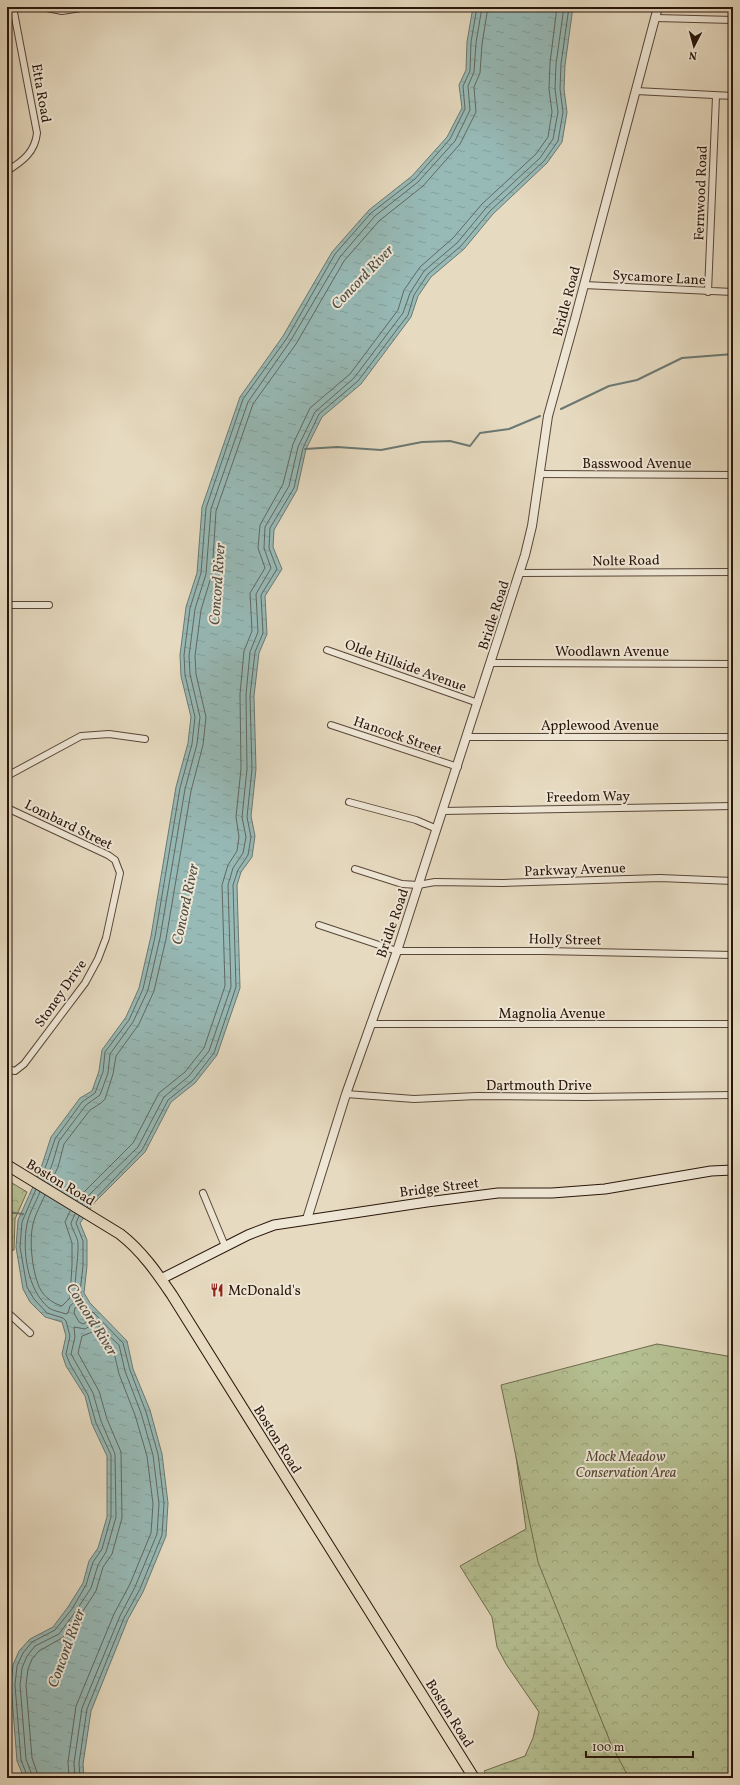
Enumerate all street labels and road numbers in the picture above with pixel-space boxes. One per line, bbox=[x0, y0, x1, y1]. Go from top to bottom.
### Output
street label: Etta Road bbox=[26, 62, 55, 124]
street label: Fernwood Road bbox=[690, 145, 713, 241]
street label: Bridle Road bbox=[549, 264, 586, 339]
street label: Sycamore Lane bbox=[612, 267, 706, 290]
street label: Basswood Avenue bbox=[582, 455, 692, 474]
street label: Nolte Road bbox=[592, 551, 660, 572]
street label: Bridle Road bbox=[474, 578, 515, 653]
street label: Olde Hillside Avenue bbox=[342, 636, 469, 697]
street label: Woodlawn Avenue bbox=[555, 643, 669, 662]
street label: Hancock Street bbox=[351, 712, 444, 761]
street label: Applewood Avenue bbox=[541, 717, 659, 736]
street label: Freedom Way bbox=[546, 787, 631, 808]
street label: Lombard Street bbox=[21, 796, 116, 855]
street label: Parkway Avenue bbox=[524, 859, 627, 882]
street label: Bridle Road bbox=[373, 886, 414, 961]
street label: Holly Street bbox=[528, 930, 602, 951]
street label: Stoney Drive bbox=[31, 956, 92, 1032]
street label: Magnolia Avenue bbox=[499, 1005, 606, 1024]
street label: Dartmouth Drive bbox=[486, 1077, 592, 1096]
street label: Boston Road bbox=[22, 1155, 98, 1211]
street label: Bridge Street bbox=[398, 1174, 480, 1203]
street label: Boston Road bbox=[248, 1402, 305, 1478]
street label: Boston Road bbox=[420, 1676, 477, 1752]

